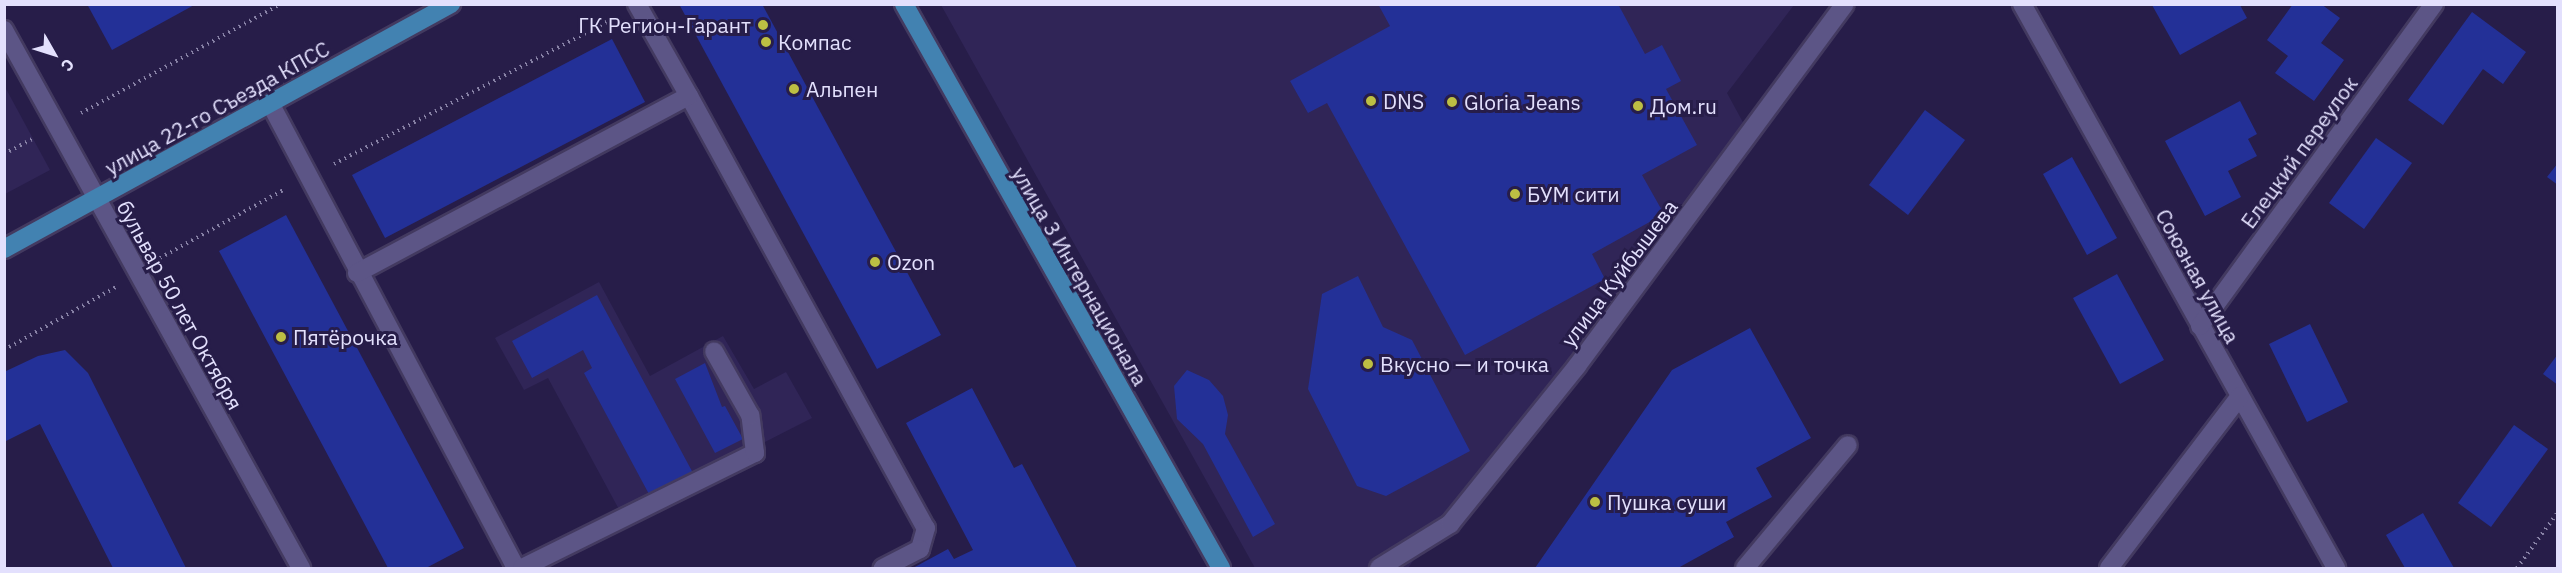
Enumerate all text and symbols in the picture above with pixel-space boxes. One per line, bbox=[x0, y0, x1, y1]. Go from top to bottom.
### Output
place label: ГК Регион-Гарант bbox=[578, 12, 751, 38]
marker: ГК Регион-Гарант bbox=[756, 18, 770, 32]
north arrow bbox=[24, 24, 84, 84]
place label: Компас bbox=[778, 29, 852, 55]
marker: Компас bbox=[759, 35, 773, 49]
street label: улица 22-го Съезда КПСС bbox=[100, 36, 334, 180]
text: С bbox=[57, 55, 79, 76]
street label: Елецкий переулок bbox=[2235, 71, 2363, 233]
place label: Альпен bbox=[806, 76, 878, 102]
marker: Альпен bbox=[787, 82, 801, 96]
place label: DNS bbox=[1383, 88, 1424, 114]
place label: Gloria Jeans bbox=[1464, 89, 1581, 115]
place label: Дом.ru bbox=[1650, 93, 1717, 119]
marker: DNS bbox=[1364, 94, 1378, 108]
marker: Gloria Jeans bbox=[1445, 95, 1459, 109]
marker: Дом.ru bbox=[1631, 99, 1645, 113]
street label: улица 3 Интернационала bbox=[1007, 162, 1153, 390]
place label: БУМ сити bbox=[1527, 181, 1620, 207]
marker: БУМ сити bbox=[1508, 187, 1522, 201]
street label: улица Куйбышева bbox=[1556, 195, 1682, 351]
street label: бульвар 50 лет Октября bbox=[112, 196, 248, 414]
street label: Союзная улица bbox=[2151, 205, 2245, 347]
place label: Ozon bbox=[887, 249, 935, 275]
marker: Ozon bbox=[868, 255, 882, 269]
place label: Пятёрочка bbox=[293, 324, 398, 350]
marker: Пятёрочка bbox=[274, 330, 288, 344]
place label: Вкусно — и точка bbox=[1380, 351, 1549, 377]
marker: Вкусно — и точка bbox=[1361, 357, 1375, 371]
place label: Пушка суши bbox=[1607, 489, 1726, 515]
marker: Пушка суши bbox=[1588, 495, 1602, 509]

